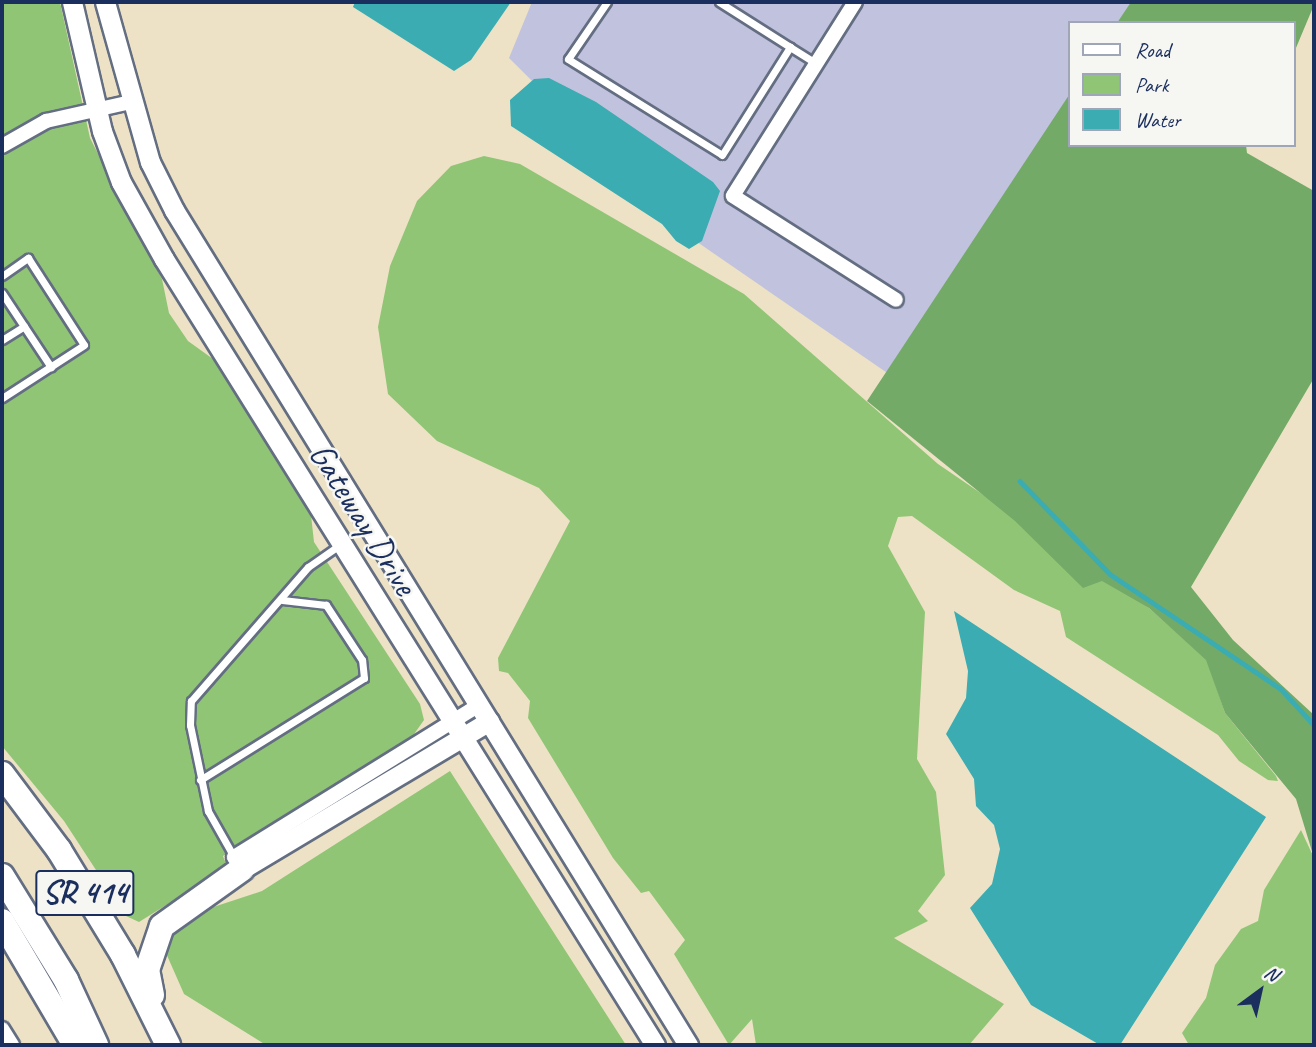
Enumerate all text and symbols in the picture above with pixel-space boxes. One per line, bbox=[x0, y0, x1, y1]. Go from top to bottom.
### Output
legend bbox=[1068, 21, 1295, 147]
text: Road bbox=[1135, 37, 1170, 63]
text: Park bbox=[1135, 72, 1168, 98]
text: Water bbox=[1135, 107, 1181, 133]
street label: Gateway Drive bbox=[300, 435, 426, 603]
road number: SR 414 bbox=[34, 864, 136, 922]
north arrow bbox=[1225, 956, 1295, 1026]
text: N bbox=[1260, 960, 1283, 987]

